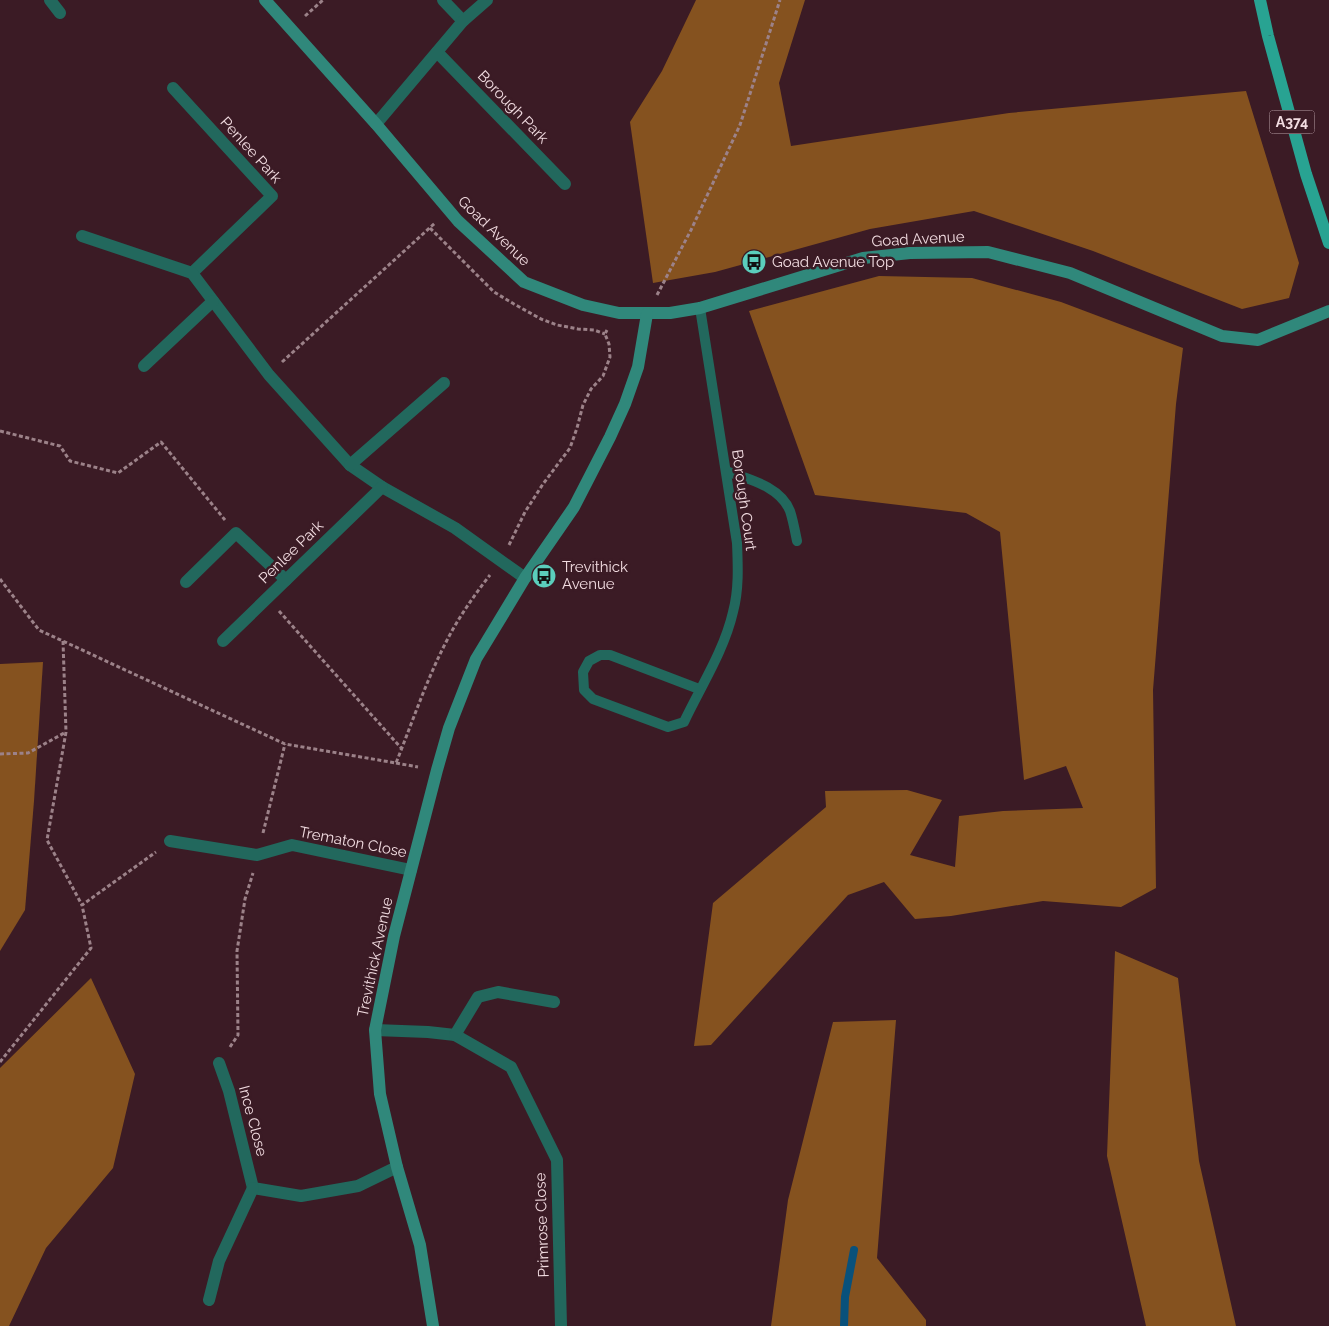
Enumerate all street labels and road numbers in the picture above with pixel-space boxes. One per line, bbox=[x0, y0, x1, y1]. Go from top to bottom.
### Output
street label: Borough Park bbox=[474, 67, 552, 147]
road number: A374 bbox=[1270, 110, 1314, 134]
street label: Penlee Park bbox=[217, 113, 285, 187]
street label: Goad Avenue bbox=[454, 192, 534, 270]
street label: Goad Avenue bbox=[871, 228, 965, 250]
street label: Borough Court bbox=[728, 448, 760, 552]
street label: Penlee Park bbox=[255, 517, 327, 587]
street label: Trematon Close bbox=[298, 823, 409, 861]
street label: Trevithick Avenue bbox=[354, 895, 397, 1018]
street label: Ince Close bbox=[235, 1084, 271, 1159]
street label: Primrose Close bbox=[531, 1172, 553, 1278]

